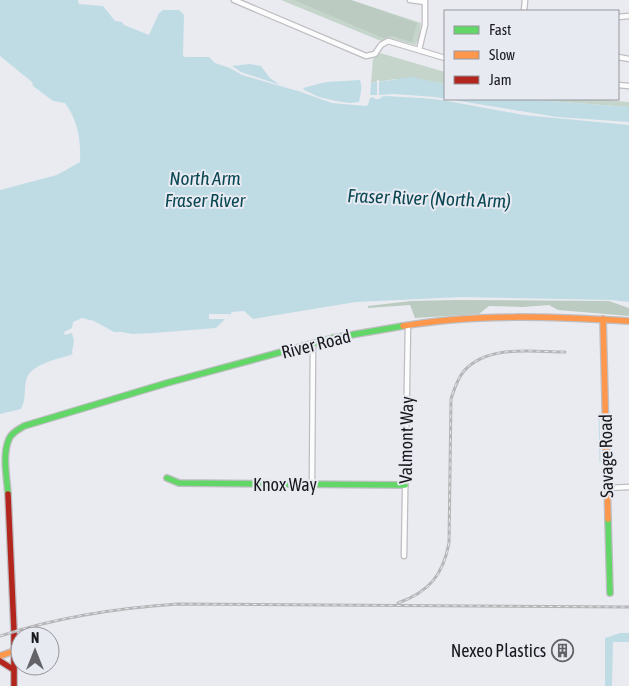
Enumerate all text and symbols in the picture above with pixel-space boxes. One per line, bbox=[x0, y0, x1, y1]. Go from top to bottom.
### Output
legend bbox=[444, 10, 619, 100]
text: Fast bbox=[489, 21, 511, 38]
text: Slow bbox=[489, 46, 515, 63]
text: Jam bbox=[489, 71, 512, 88]
water label: North Arm Fraser River bbox=[165, 167, 247, 211]
water label: Fraser River (North Arm) bbox=[347, 184, 511, 212]
street label: River Road bbox=[279, 325, 353, 363]
street label: Valmont Way bbox=[395, 396, 417, 484]
street label: Savage Road bbox=[595, 414, 617, 498]
street label: Knox Way bbox=[253, 474, 317, 495]
north arrow bbox=[10, 626, 60, 676]
text: N bbox=[31, 630, 39, 646]
building icon: Nexeo Plastics bbox=[550, 638, 574, 662]
place label: Nexeo Plastics bbox=[451, 640, 546, 661]

